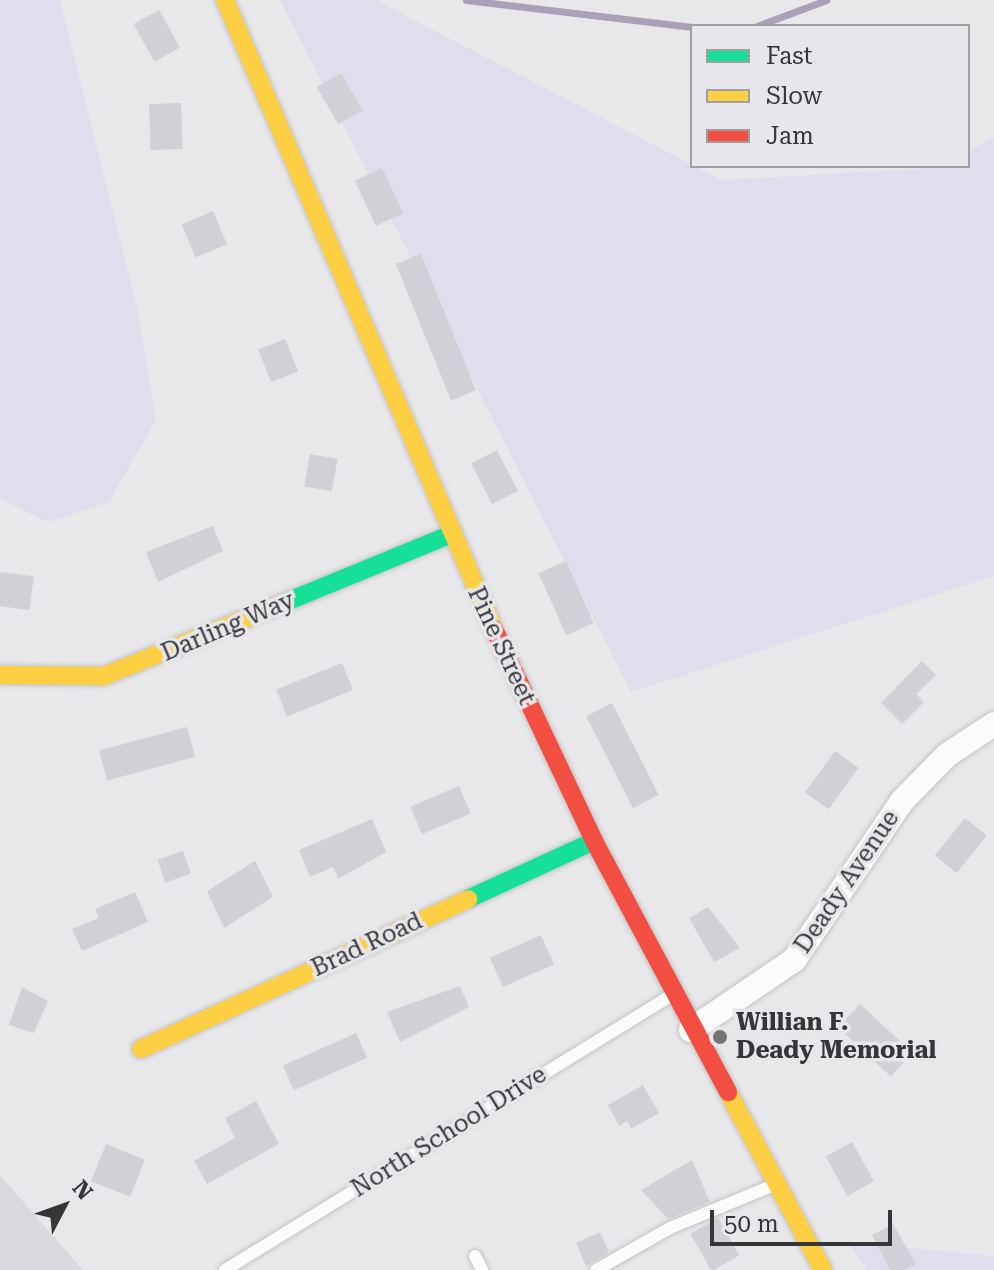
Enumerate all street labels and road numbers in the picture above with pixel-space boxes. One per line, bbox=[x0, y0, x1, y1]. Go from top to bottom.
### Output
street label: Pine Street bbox=[461, 582, 541, 710]
street label: Darling Way bbox=[157, 586, 299, 668]
street label: Deady Avenue bbox=[789, 805, 905, 959]
street label: Brad Road bbox=[307, 907, 427, 983]
street label: North School Drive bbox=[346, 1060, 552, 1204]

